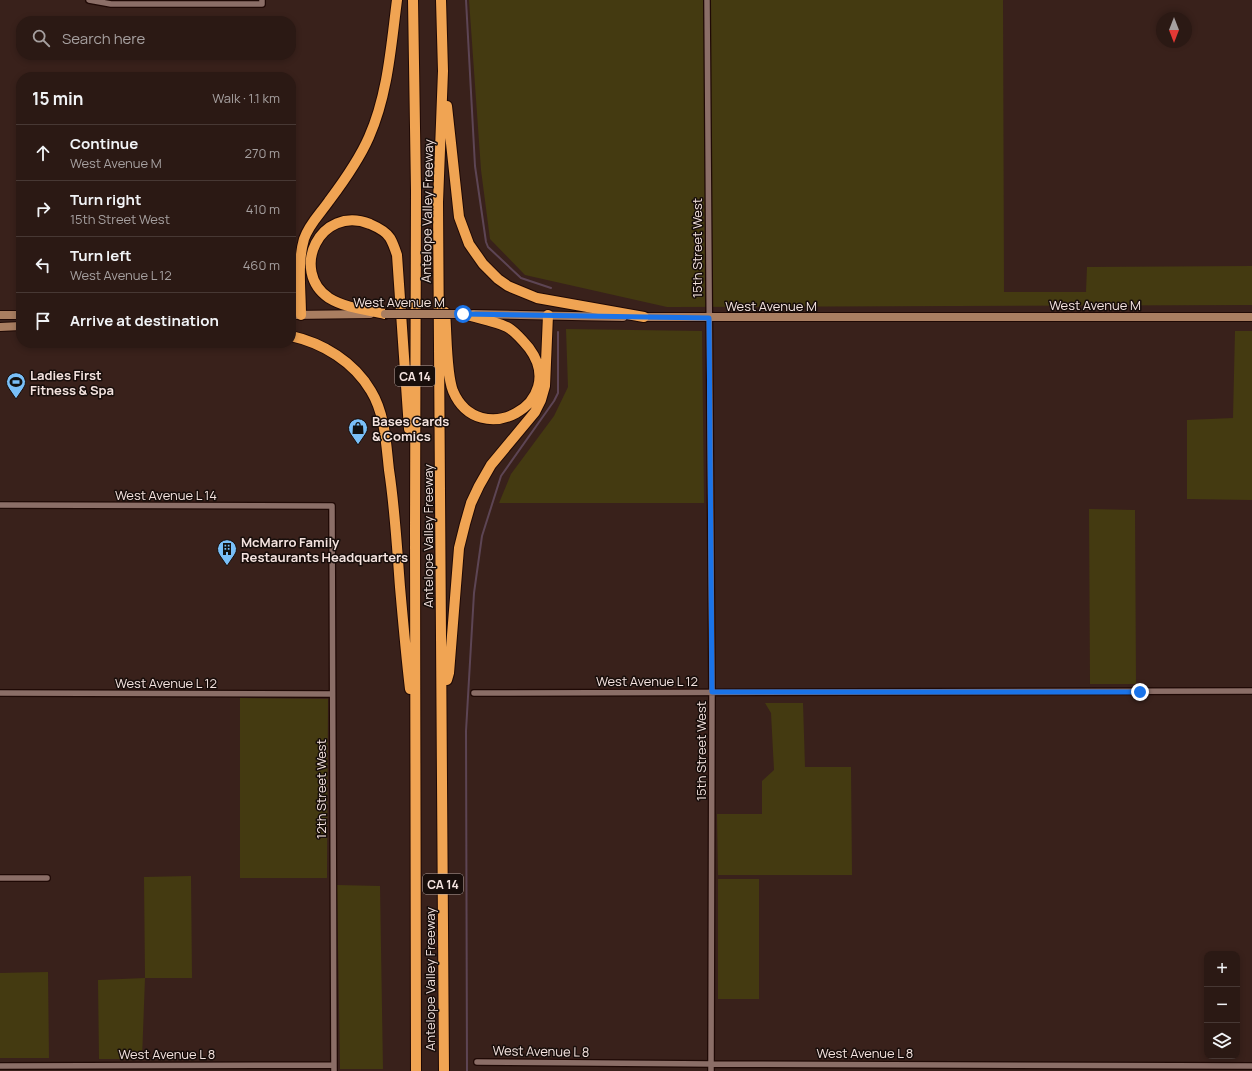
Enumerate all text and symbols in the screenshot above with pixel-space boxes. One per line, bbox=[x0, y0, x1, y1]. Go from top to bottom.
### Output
north arrow bbox=[1156, 12, 1192, 48]
search box bbox=[16, 16, 296, 60]
icon: search bbox=[30, 27, 52, 49]
text: Search here bbox=[62, 28, 145, 49]
text: 15 min bbox=[32, 87, 84, 110]
text: Walk · 1.1 km bbox=[212, 89, 280, 107]
text: Continue bbox=[70, 133, 138, 154]
street label: Antelope Valley Freeway bbox=[417, 139, 437, 283]
icon: ahead bbox=[32, 142, 54, 164]
text: 270 m bbox=[245, 144, 280, 162]
text: West Avenue M bbox=[70, 154, 162, 172]
text: Turn right bbox=[70, 189, 141, 210]
icon: right bbox=[32, 198, 54, 220]
street label: 15th Street West bbox=[688, 198, 706, 298]
text: 410 m bbox=[246, 200, 280, 218]
text: 15th Street West bbox=[70, 210, 170, 228]
text: Turn left bbox=[70, 245, 132, 266]
icon: left bbox=[32, 254, 54, 276]
text: 460 m bbox=[243, 256, 280, 274]
text: West Avenue L 12 bbox=[70, 266, 172, 284]
street label: West Avenue M bbox=[353, 293, 445, 311]
street label: West Avenue M bbox=[1049, 296, 1141, 314]
street label: West Avenue M bbox=[725, 297, 817, 315]
route start bbox=[454, 305, 472, 323]
icon: arrive bbox=[32, 310, 54, 332]
text: Arrive at destination bbox=[70, 310, 219, 331]
place label: Ladies First Fitness & Spa bbox=[30, 366, 114, 399]
road number: CA 14 bbox=[395, 366, 435, 386]
sports icon: Ladies First Fitness & Spa bbox=[5, 371, 27, 399]
place label: Bases Cards & Comics bbox=[372, 412, 449, 445]
shop icon: Bases Cards & Comics bbox=[347, 417, 369, 445]
street label: Antelope Valley Freeway bbox=[419, 464, 437, 608]
street label: West Avenue L 14 bbox=[115, 486, 217, 504]
place label: McMarro Family Restaurants Headquarters bbox=[241, 533, 408, 566]
building icon: McMarro Family Restaurants Headquarters bbox=[216, 538, 238, 566]
street label: West Avenue L 12 bbox=[596, 672, 698, 690]
street label: West Avenue L 12 bbox=[115, 674, 217, 692]
route end bbox=[1131, 683, 1149, 701]
street label: 15th Street West bbox=[692, 701, 710, 801]
street label: 12th Street West bbox=[312, 739, 330, 839]
road number: CA 14 bbox=[423, 874, 463, 894]
street label: Antelope Valley Freeway bbox=[421, 907, 439, 1051]
map controls bbox=[1204, 951, 1240, 1059]
button: + bbox=[1204, 951, 1240, 987]
button: − bbox=[1204, 987, 1240, 1023]
button: layers bbox=[1204, 1023, 1240, 1059]
street label: West Avenue L 8 bbox=[492, 1041, 590, 1061]
street label: West Avenue L 8 bbox=[817, 1044, 913, 1062]
street label: West Avenue L 8 bbox=[119, 1045, 215, 1063]

